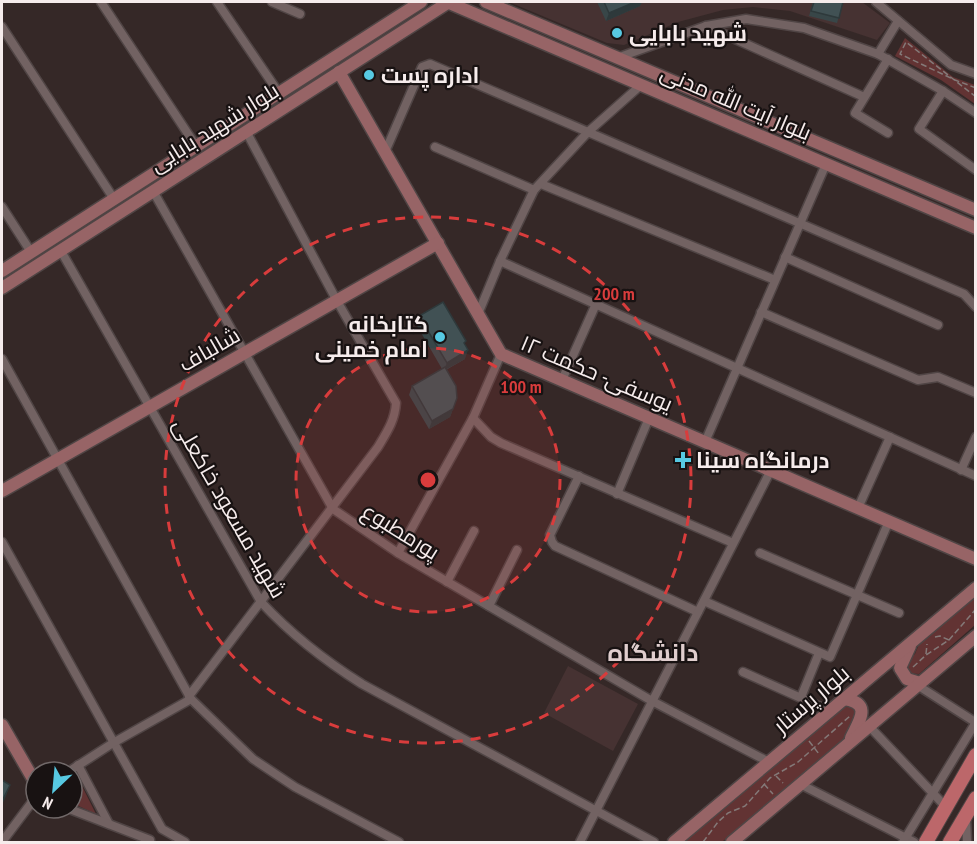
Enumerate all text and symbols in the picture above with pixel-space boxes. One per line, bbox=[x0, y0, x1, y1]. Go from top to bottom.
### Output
place label: شهید بابایی bbox=[629, 19, 747, 47]
marker: شهید بابایی bbox=[610, 26, 624, 40]
street label: بلوار آیت الله مدنی bbox=[656, 58, 816, 146]
place label: اداره پست bbox=[381, 61, 479, 91]
marker: اداره پست bbox=[362, 68, 376, 82]
street label: بلوار شهید بابایی bbox=[144, 76, 284, 178]
text: 200 m bbox=[593, 282, 635, 305]
place label: کتابخانه امام خمینی bbox=[315, 310, 428, 365]
street label: شالباف bbox=[173, 320, 245, 378]
street label: یوسفی- حکمت ۱۲ bbox=[517, 328, 677, 418]
marker: کتابخانه امام خمینی bbox=[433, 330, 447, 344]
text: 100 m bbox=[500, 375, 542, 398]
street label: شهید مسعود خاکعلی bbox=[167, 413, 293, 603]
place label: درمانگاه سینا bbox=[696, 446, 829, 474]
marker: درمانگاه سینا bbox=[674, 451, 692, 469]
centre of rings bbox=[418, 470, 438, 490]
street label: پورمطبوع bbox=[356, 496, 445, 567]
district label: دانشگاه bbox=[607, 637, 699, 668]
street label: بلوار پرستار bbox=[766, 659, 856, 741]
north arrow bbox=[24, 760, 84, 820]
text: N bbox=[39, 793, 56, 814]

